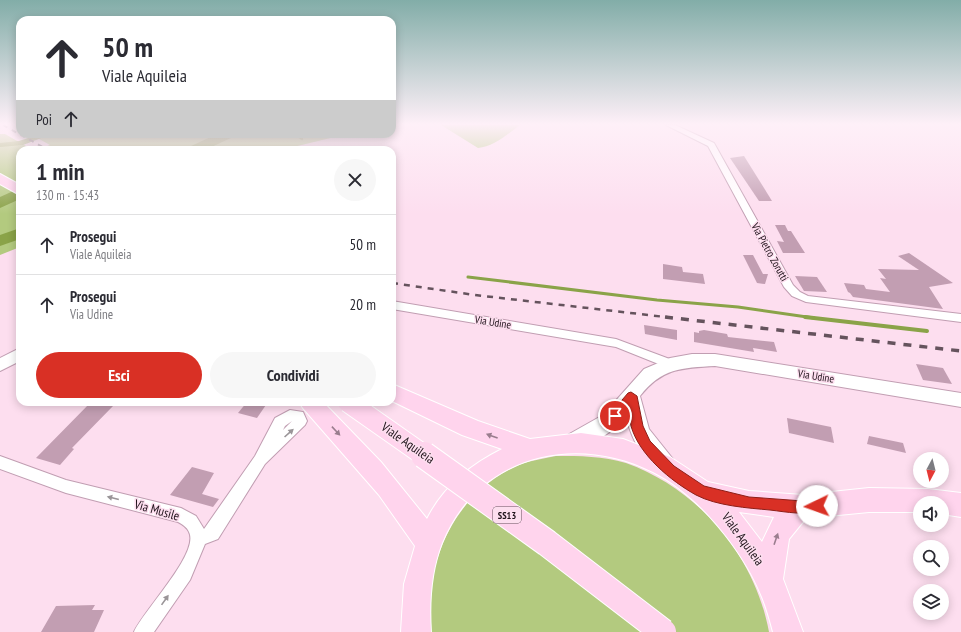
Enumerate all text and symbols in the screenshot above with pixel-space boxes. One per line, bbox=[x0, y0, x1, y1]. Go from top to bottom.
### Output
text: 50 m bbox=[102, 28, 153, 65]
icon: ahead bbox=[36, 32, 88, 84]
text: Viale Aquileia bbox=[102, 64, 187, 87]
icon: ahead bbox=[60, 108, 82, 130]
text: Poi bbox=[36, 110, 52, 129]
text: 1 min bbox=[36, 156, 84, 187]
button: close bbox=[334, 159, 376, 201]
text: 130 m · 15:43 bbox=[36, 187, 99, 204]
street label: Via Pietro Zorutti bbox=[748, 220, 792, 284]
text: Prosegui bbox=[70, 227, 116, 246]
icon: ahead bbox=[36, 234, 58, 256]
text: 50 m bbox=[350, 235, 376, 254]
text: Viale Aquileia bbox=[70, 246, 131, 263]
text: Prosegui bbox=[70, 287, 116, 306]
icon: ahead bbox=[36, 294, 58, 316]
text: 20 m bbox=[350, 295, 376, 314]
text: Via Udine bbox=[70, 306, 113, 323]
street label: Via Udine bbox=[473, 312, 513, 332]
button: Esci bbox=[36, 352, 202, 398]
button: Condividi bbox=[210, 352, 376, 398]
street label: Via Udine bbox=[796, 366, 836, 386]
pin bbox=[598, 399, 632, 433]
icon: arrive bbox=[604, 405, 626, 427]
street label: Viale Aquileia bbox=[377, 418, 438, 468]
one-way arrow bbox=[332, 425, 341, 436]
one-way arrow bbox=[284, 428, 294, 438]
one-way arrow bbox=[486, 433, 498, 439]
north arrow bbox=[913, 452, 949, 488]
map controls bbox=[913, 452, 949, 620]
position arrow bbox=[796, 485, 838, 527]
one-way arrow bbox=[106, 494, 119, 500]
street label: Via Musile bbox=[131, 495, 182, 525]
button: sound bbox=[913, 496, 949, 532]
road number: SS13 bbox=[493, 507, 521, 523]
street label: Viale Aquileia bbox=[718, 508, 768, 569]
one-way arrow bbox=[773, 533, 779, 545]
button: search bbox=[913, 540, 949, 576]
button: layers bbox=[913, 584, 949, 620]
one-way arrow bbox=[161, 595, 169, 605]

